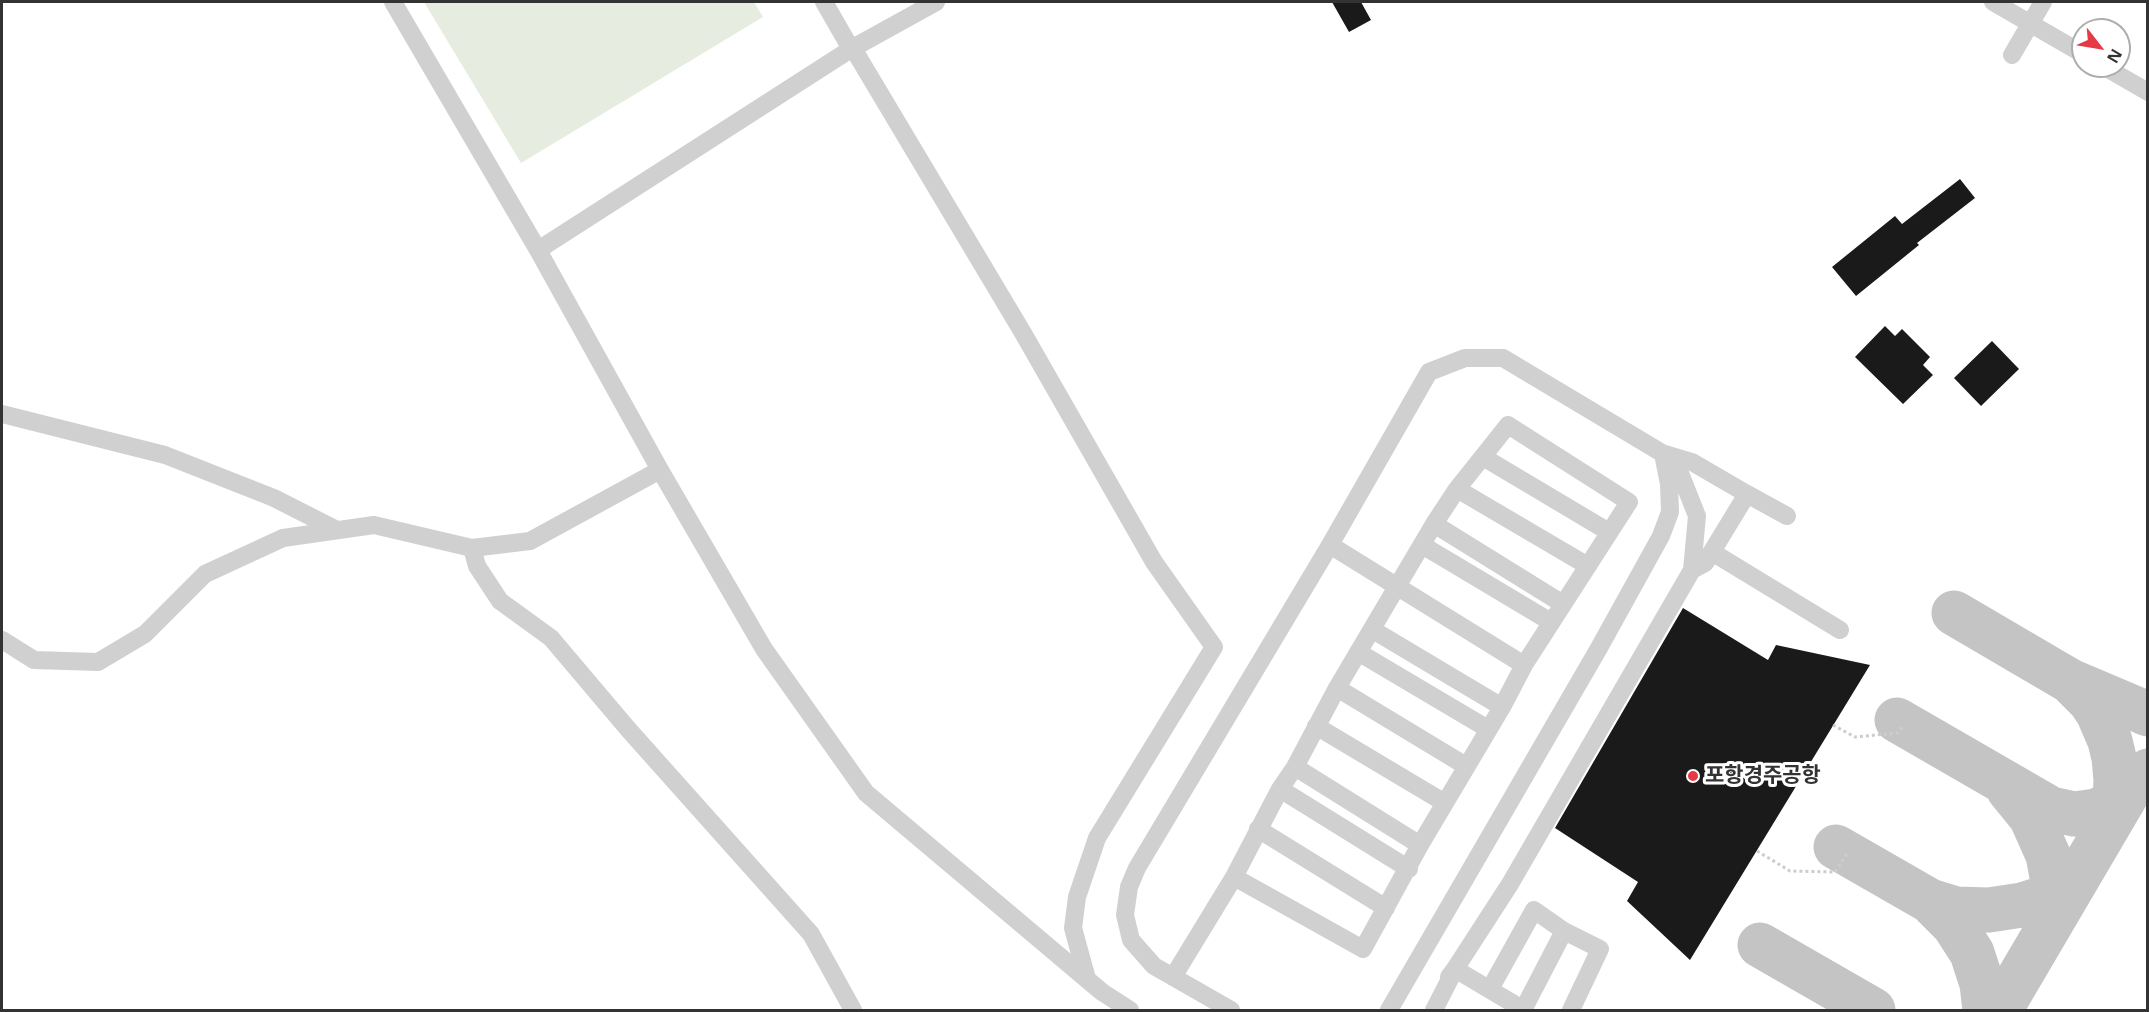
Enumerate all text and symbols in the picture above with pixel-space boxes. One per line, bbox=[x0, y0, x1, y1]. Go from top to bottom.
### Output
north arrow bbox=[2071, 18, 2131, 78]
text: N bbox=[2102, 45, 2127, 67]
place label: 포항경주공항 bbox=[1705, 763, 1821, 789]
marker: 포항경주공항 bbox=[1686, 769, 1700, 783]

